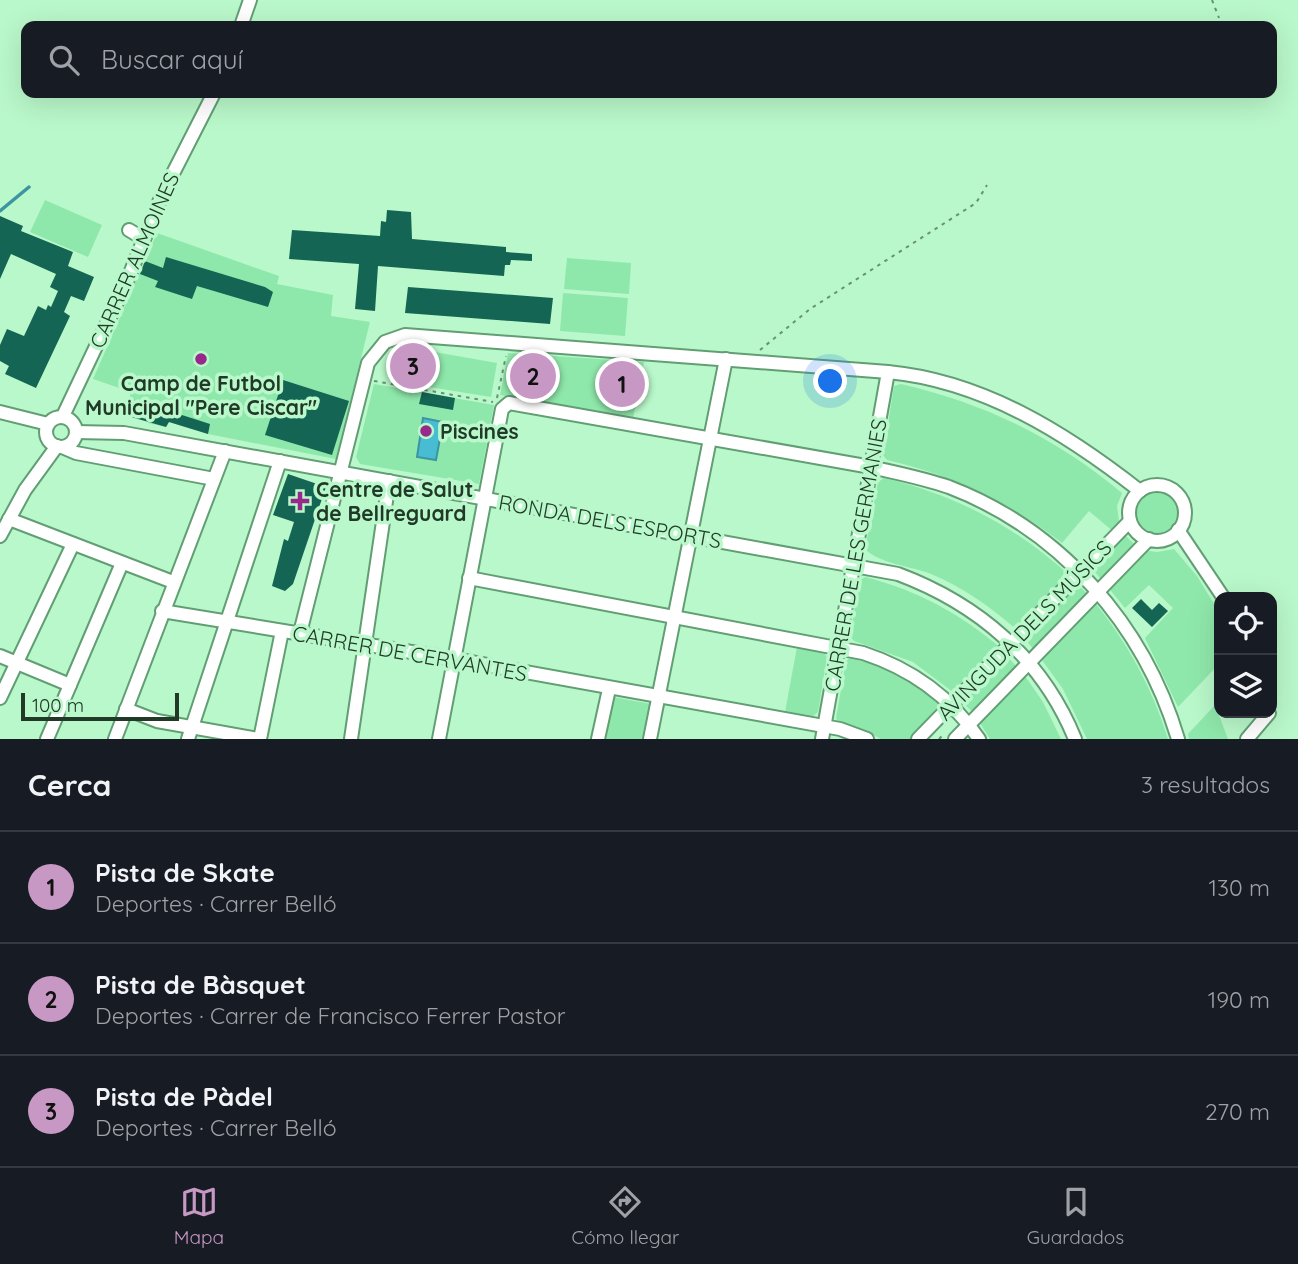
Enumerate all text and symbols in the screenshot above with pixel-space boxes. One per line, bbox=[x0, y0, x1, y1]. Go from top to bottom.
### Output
search box bbox=[21, 21, 1277, 98]
icon: search bbox=[45, 41, 83, 79]
text: Buscar aquí bbox=[101, 43, 243, 76]
street label: CARRER ALMOINES bbox=[84, 168, 184, 352]
pin: 3 bbox=[390, 340, 436, 392]
pin: 2 bbox=[510, 350, 556, 402]
marker: Camp de Futbol Municipal "Pere Ciscar" bbox=[193, 351, 209, 367]
pin: 1 bbox=[599, 358, 645, 410]
your location bbox=[813, 364, 847, 398]
place label: Camp de Futbol Municipal "Pere Ciscar" bbox=[85, 370, 317, 420]
street label: CARRER DE LES GERMANIES bbox=[818, 417, 892, 693]
place label: Piscines bbox=[440, 418, 519, 444]
marker: Piscines bbox=[418, 423, 434, 439]
place label: Centre de Salut de Bellreguard bbox=[316, 476, 473, 526]
street label: RONDA DELS ESPORTS bbox=[497, 489, 723, 553]
marker: Centre de Salut de Bellreguard bbox=[290, 491, 310, 511]
street label: AVINGUDA DELS MÚSICS bbox=[931, 534, 1117, 726]
map controls bbox=[1214, 592, 1277, 718]
button: locate bbox=[1214, 592, 1277, 655]
street label: CARRER DE CERVANTES bbox=[291, 620, 529, 686]
button: layers bbox=[1214, 655, 1277, 718]
scale bar bbox=[21, 690, 178, 722]
text: 100 m bbox=[32, 693, 84, 717]
text: Cerca bbox=[28, 766, 111, 804]
text: 3 resultados bbox=[1141, 770, 1270, 799]
text: Pista de Skate bbox=[95, 856, 275, 889]
text: 1 bbox=[47, 873, 55, 902]
text: 130 m bbox=[1208, 873, 1270, 902]
text: Deportes · Carrer Belló bbox=[95, 889, 337, 918]
text: Pista de Bàsquet bbox=[95, 968, 306, 1001]
text: 2 bbox=[44, 985, 58, 1014]
text: 190 m bbox=[1208, 985, 1270, 1014]
text: Deportes · Carrer de Francisco Ferrer Pastor bbox=[95, 1001, 566, 1030]
text: Pista de Pàdel bbox=[95, 1080, 273, 1113]
text: 3 bbox=[45, 1097, 57, 1126]
text: 270 m bbox=[1205, 1097, 1270, 1126]
text: Deportes · Carrer Belló bbox=[95, 1113, 337, 1142]
tab: Mapa bbox=[174, 1183, 224, 1249]
tab: Cómo llegar bbox=[572, 1183, 679, 1249]
tab: Guardados bbox=[1027, 1183, 1124, 1249]

